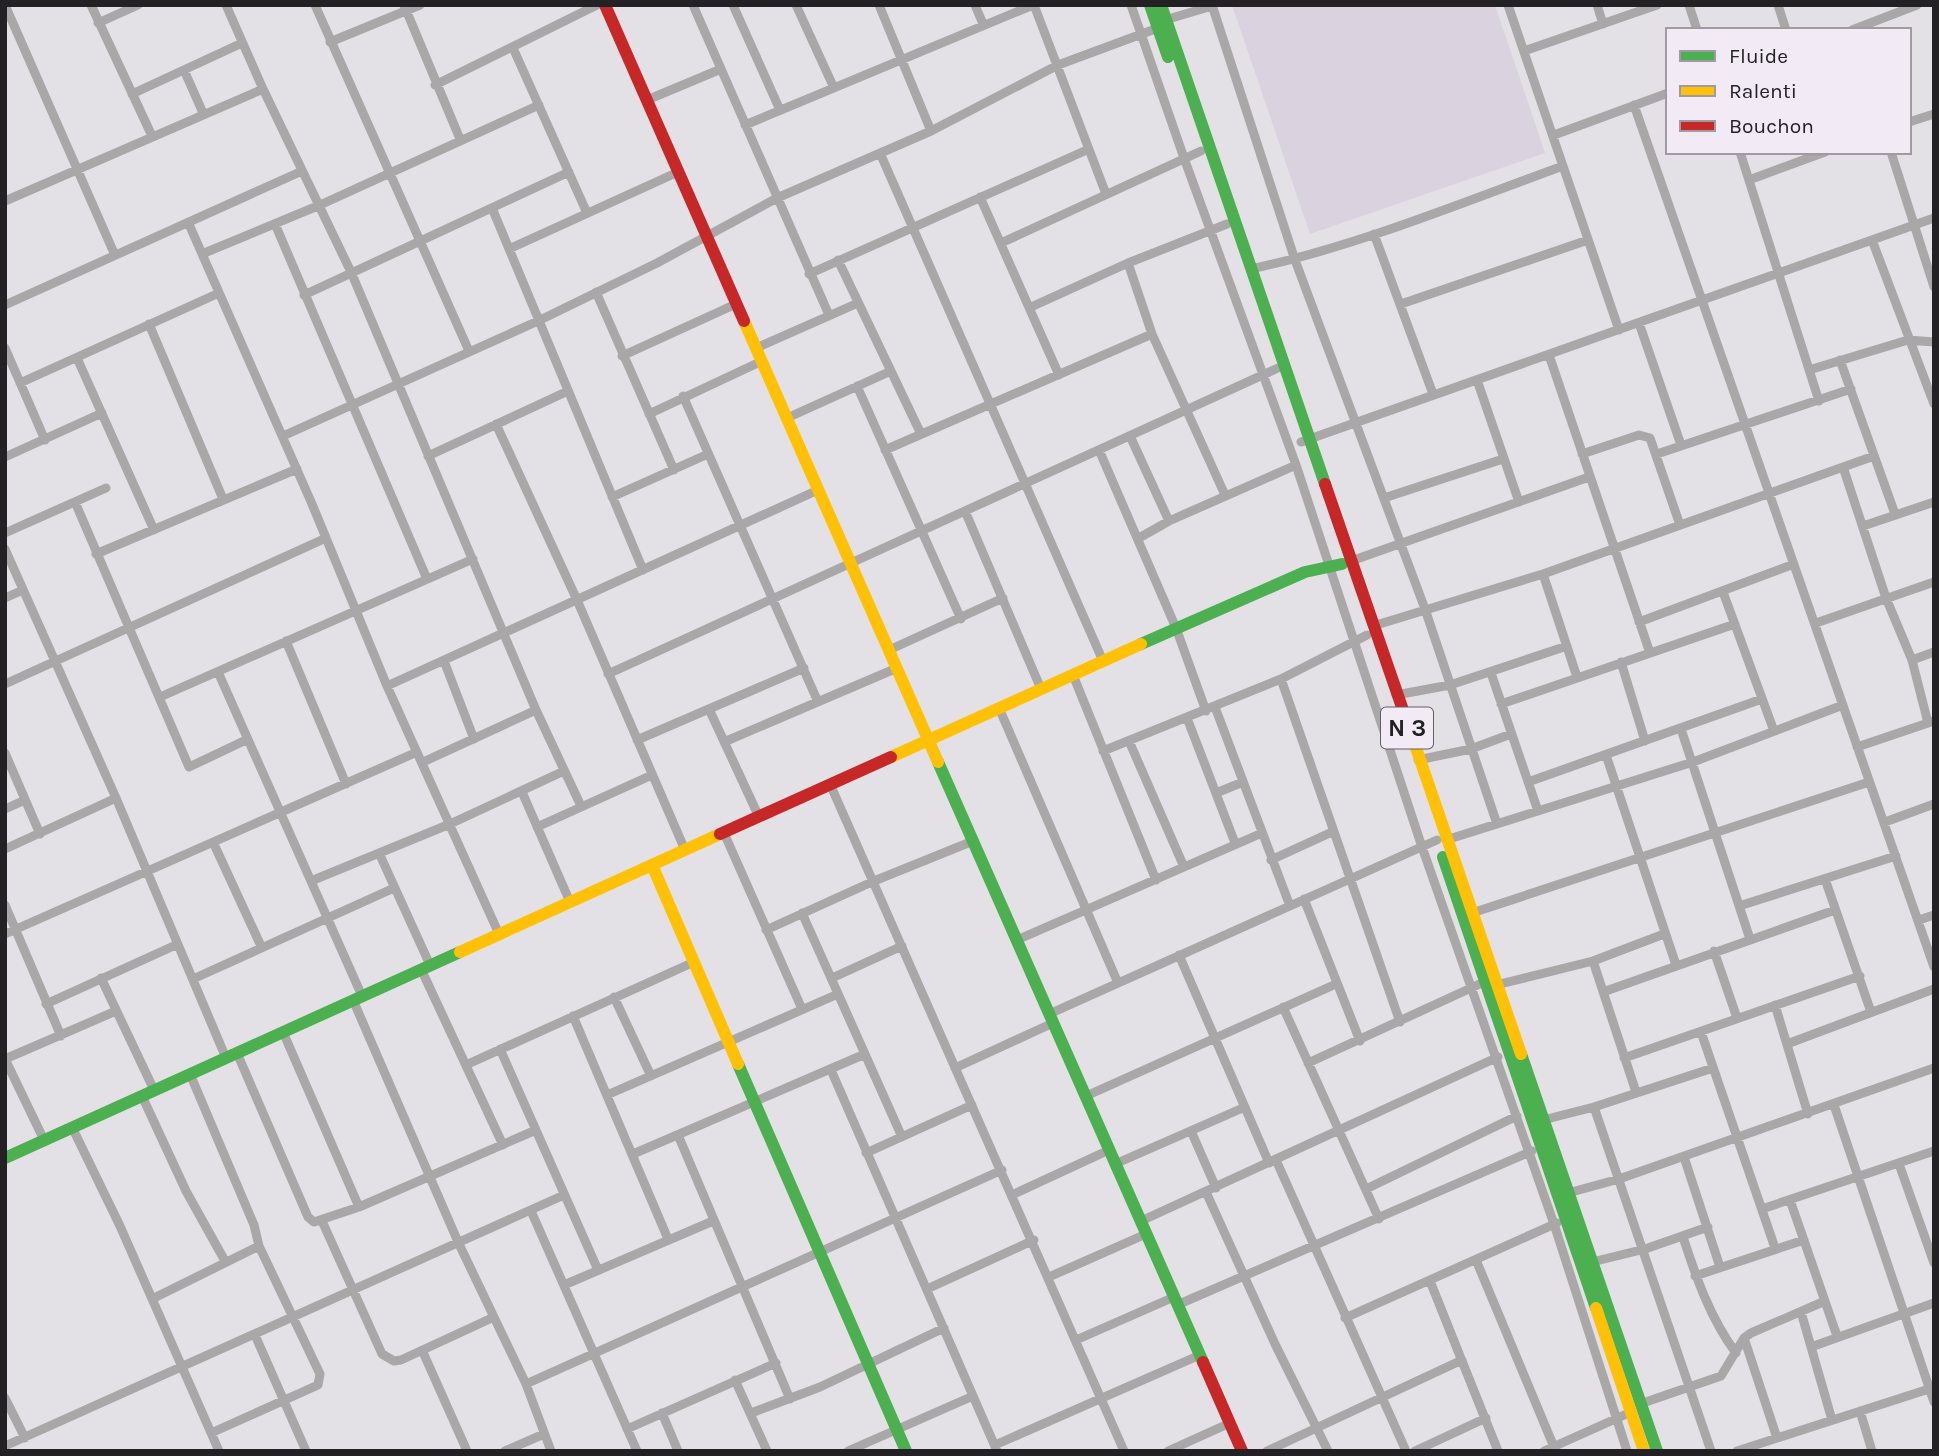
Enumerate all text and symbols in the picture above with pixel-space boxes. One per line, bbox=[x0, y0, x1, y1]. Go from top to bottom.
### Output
legend bbox=[1666, 28, 1911, 154]
text: Fluide bbox=[1729, 44, 1788, 68]
text: Ralenti bbox=[1729, 79, 1797, 103]
text: Bouchon bbox=[1729, 114, 1814, 138]
road number: N 3 bbox=[1381, 708, 1433, 748]

